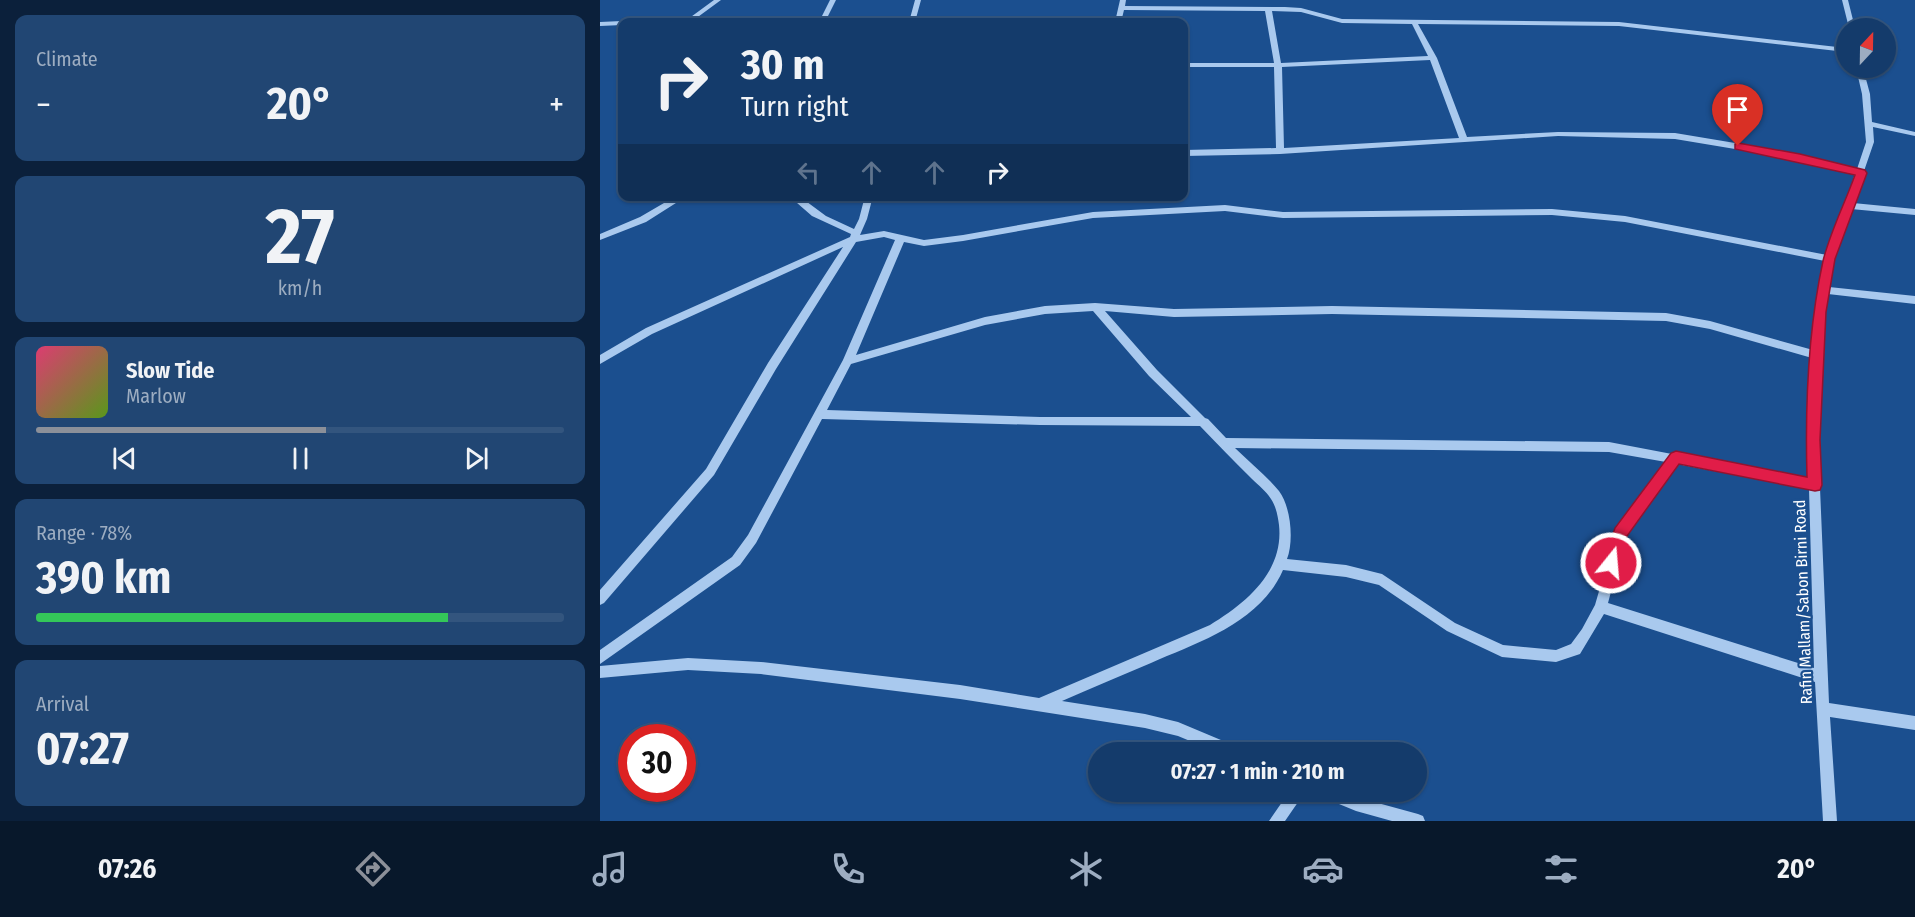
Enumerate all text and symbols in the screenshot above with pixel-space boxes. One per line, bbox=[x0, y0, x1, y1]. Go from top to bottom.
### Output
north arrow bbox=[1836, 18, 1896, 78]
map controls bbox=[1836, 18, 1896, 78]
text: 30 m bbox=[741, 40, 825, 90]
icon: right bbox=[642, 42, 720, 120]
text: Climate bbox=[36, 47, 98, 71]
text: 20° bbox=[267, 77, 333, 131]
pin bbox=[1712, 84, 1763, 146]
text: − bbox=[36, 85, 51, 125]
text: + bbox=[549, 85, 564, 125]
text: Turn right bbox=[741, 91, 849, 123]
icon: arrive bbox=[1721, 93, 1754, 126]
icon: left bbox=[792, 156, 825, 189]
icon: ahead bbox=[855, 156, 888, 189]
icon: ahead bbox=[918, 156, 951, 189]
icon: right bbox=[981, 156, 1014, 189]
text: 27 bbox=[266, 190, 334, 284]
text: km/h bbox=[278, 276, 322, 300]
text: Slow Tide bbox=[126, 357, 214, 384]
text: Marlow bbox=[126, 384, 186, 408]
icon: previous bbox=[108, 442, 141, 475]
icon: pause bbox=[284, 442, 317, 475]
icon: next bbox=[460, 442, 493, 475]
street label: Rafin Mallam/Sabon Birni Road bbox=[1790, 499, 1816, 705]
text: Range · 78% bbox=[36, 521, 132, 545]
position arrow bbox=[1579, 531, 1643, 595]
text: 390 km bbox=[36, 551, 171, 605]
text: Arrival bbox=[36, 692, 89, 716]
text: 07:27 bbox=[36, 722, 129, 776]
speed limit sign: 30 bbox=[618, 724, 696, 802]
text: 07:27 · 1 min · 210 m bbox=[1170, 758, 1345, 785]
icon: directions bbox=[352, 848, 394, 890]
icon: music bbox=[589, 848, 631, 890]
icon: phone bbox=[827, 848, 869, 890]
icon: climate bbox=[1065, 848, 1107, 890]
icon: car bbox=[1302, 848, 1344, 890]
icon: filters bbox=[1540, 848, 1582, 890]
text: 07:26 bbox=[98, 853, 156, 885]
text: 20° bbox=[1777, 853, 1817, 885]

